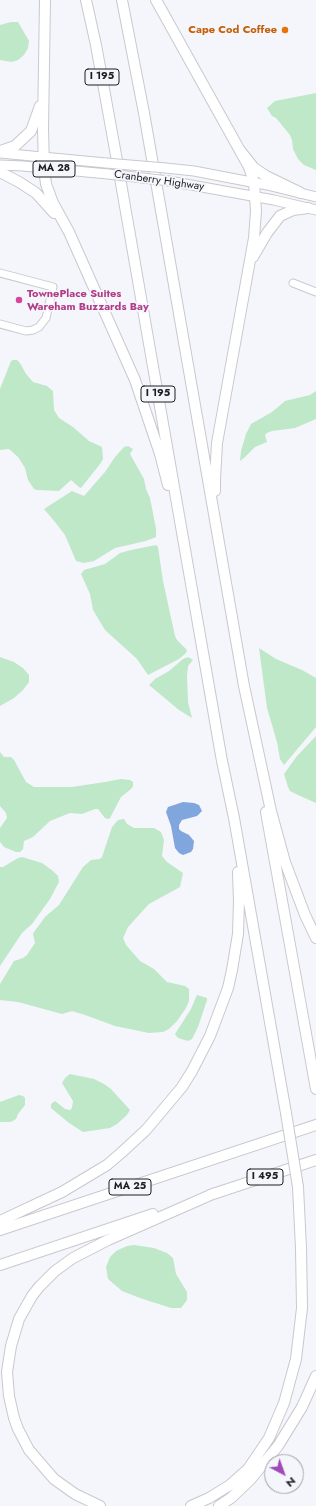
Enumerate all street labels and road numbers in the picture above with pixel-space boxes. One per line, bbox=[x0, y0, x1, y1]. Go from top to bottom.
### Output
road number: I 195 bbox=[85, 69, 119, 85]
road number: MA 28 bbox=[33, 161, 75, 177]
street label: Cranberry Highway bbox=[113, 168, 205, 194]
road number: I 195 bbox=[141, 386, 175, 402]
road number: I 495 bbox=[247, 1169, 283, 1185]
road number: MA 25 bbox=[109, 1179, 151, 1195]

